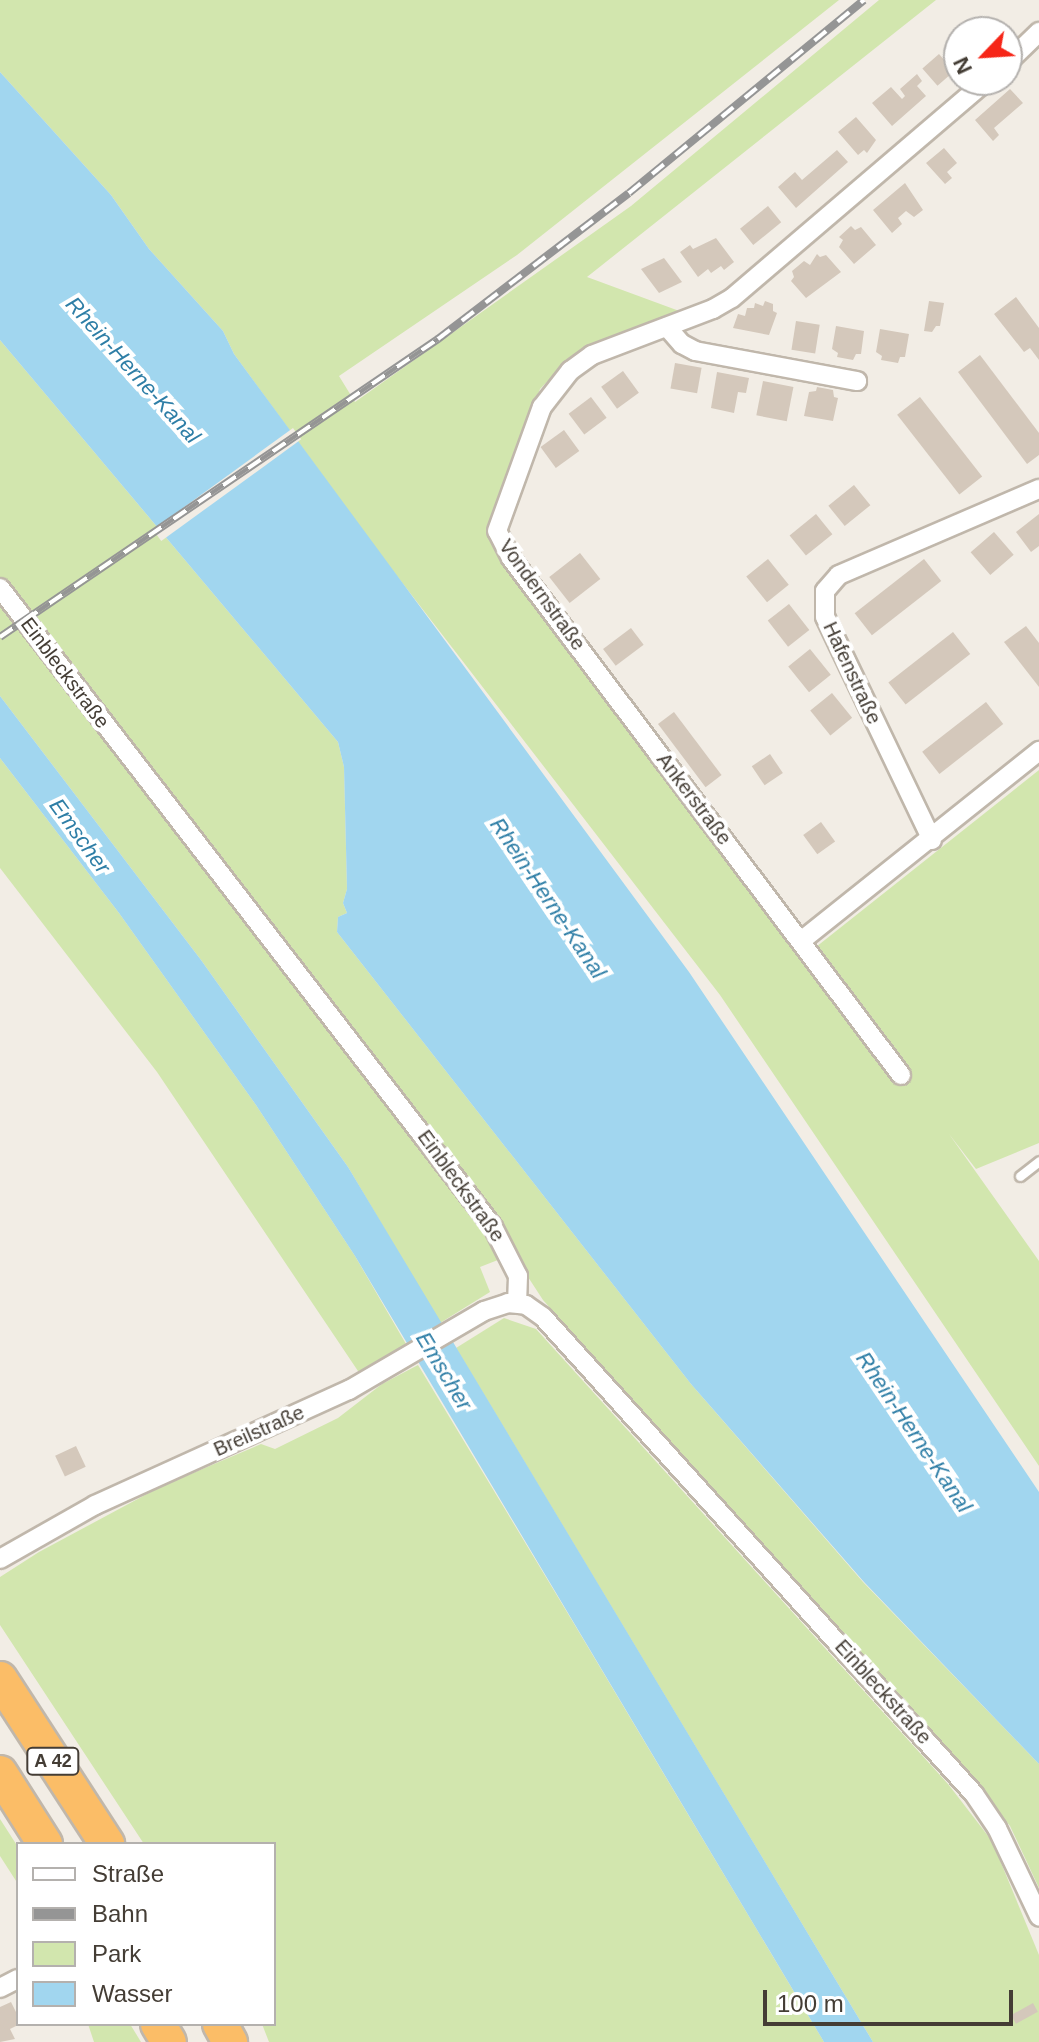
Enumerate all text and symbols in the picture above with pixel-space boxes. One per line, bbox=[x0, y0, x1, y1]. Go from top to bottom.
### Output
north arrow bbox=[943, 16, 1023, 96]
text: N bbox=[948, 53, 977, 78]
water label: Rhein-Herne-Kanal bbox=[60, 291, 206, 449]
street label: Vondernstraße bbox=[494, 535, 590, 655]
street label: Einbleckstraße bbox=[16, 613, 114, 733]
street label: Hafenstraße bbox=[818, 618, 886, 728]
street label: Ankerstraße bbox=[652, 748, 736, 850]
water label: Emscher bbox=[44, 793, 116, 879]
water label: Rhein-Herne-Kanal bbox=[484, 813, 612, 983]
street label: Einbleckstraße bbox=[412, 1125, 510, 1247]
water label: Emscher bbox=[410, 1327, 478, 1415]
water label: Rhein-Herne-Kanal bbox=[850, 1347, 978, 1517]
street label: Breilstraße bbox=[210, 1400, 308, 1462]
street label: Einbleckstraße bbox=[830, 1635, 936, 1749]
road number: A 42 bbox=[25, 1747, 81, 1775]
legend bbox=[16, 1842, 276, 2026]
text: Straße bbox=[92, 1860, 164, 1887]
text: Bahn bbox=[92, 1900, 148, 1927]
text: Park bbox=[92, 1940, 141, 1967]
scale bar bbox=[767, 1974, 1017, 2024]
text: Wasser bbox=[92, 1980, 172, 2007]
text: 100 m bbox=[777, 1990, 844, 2017]

